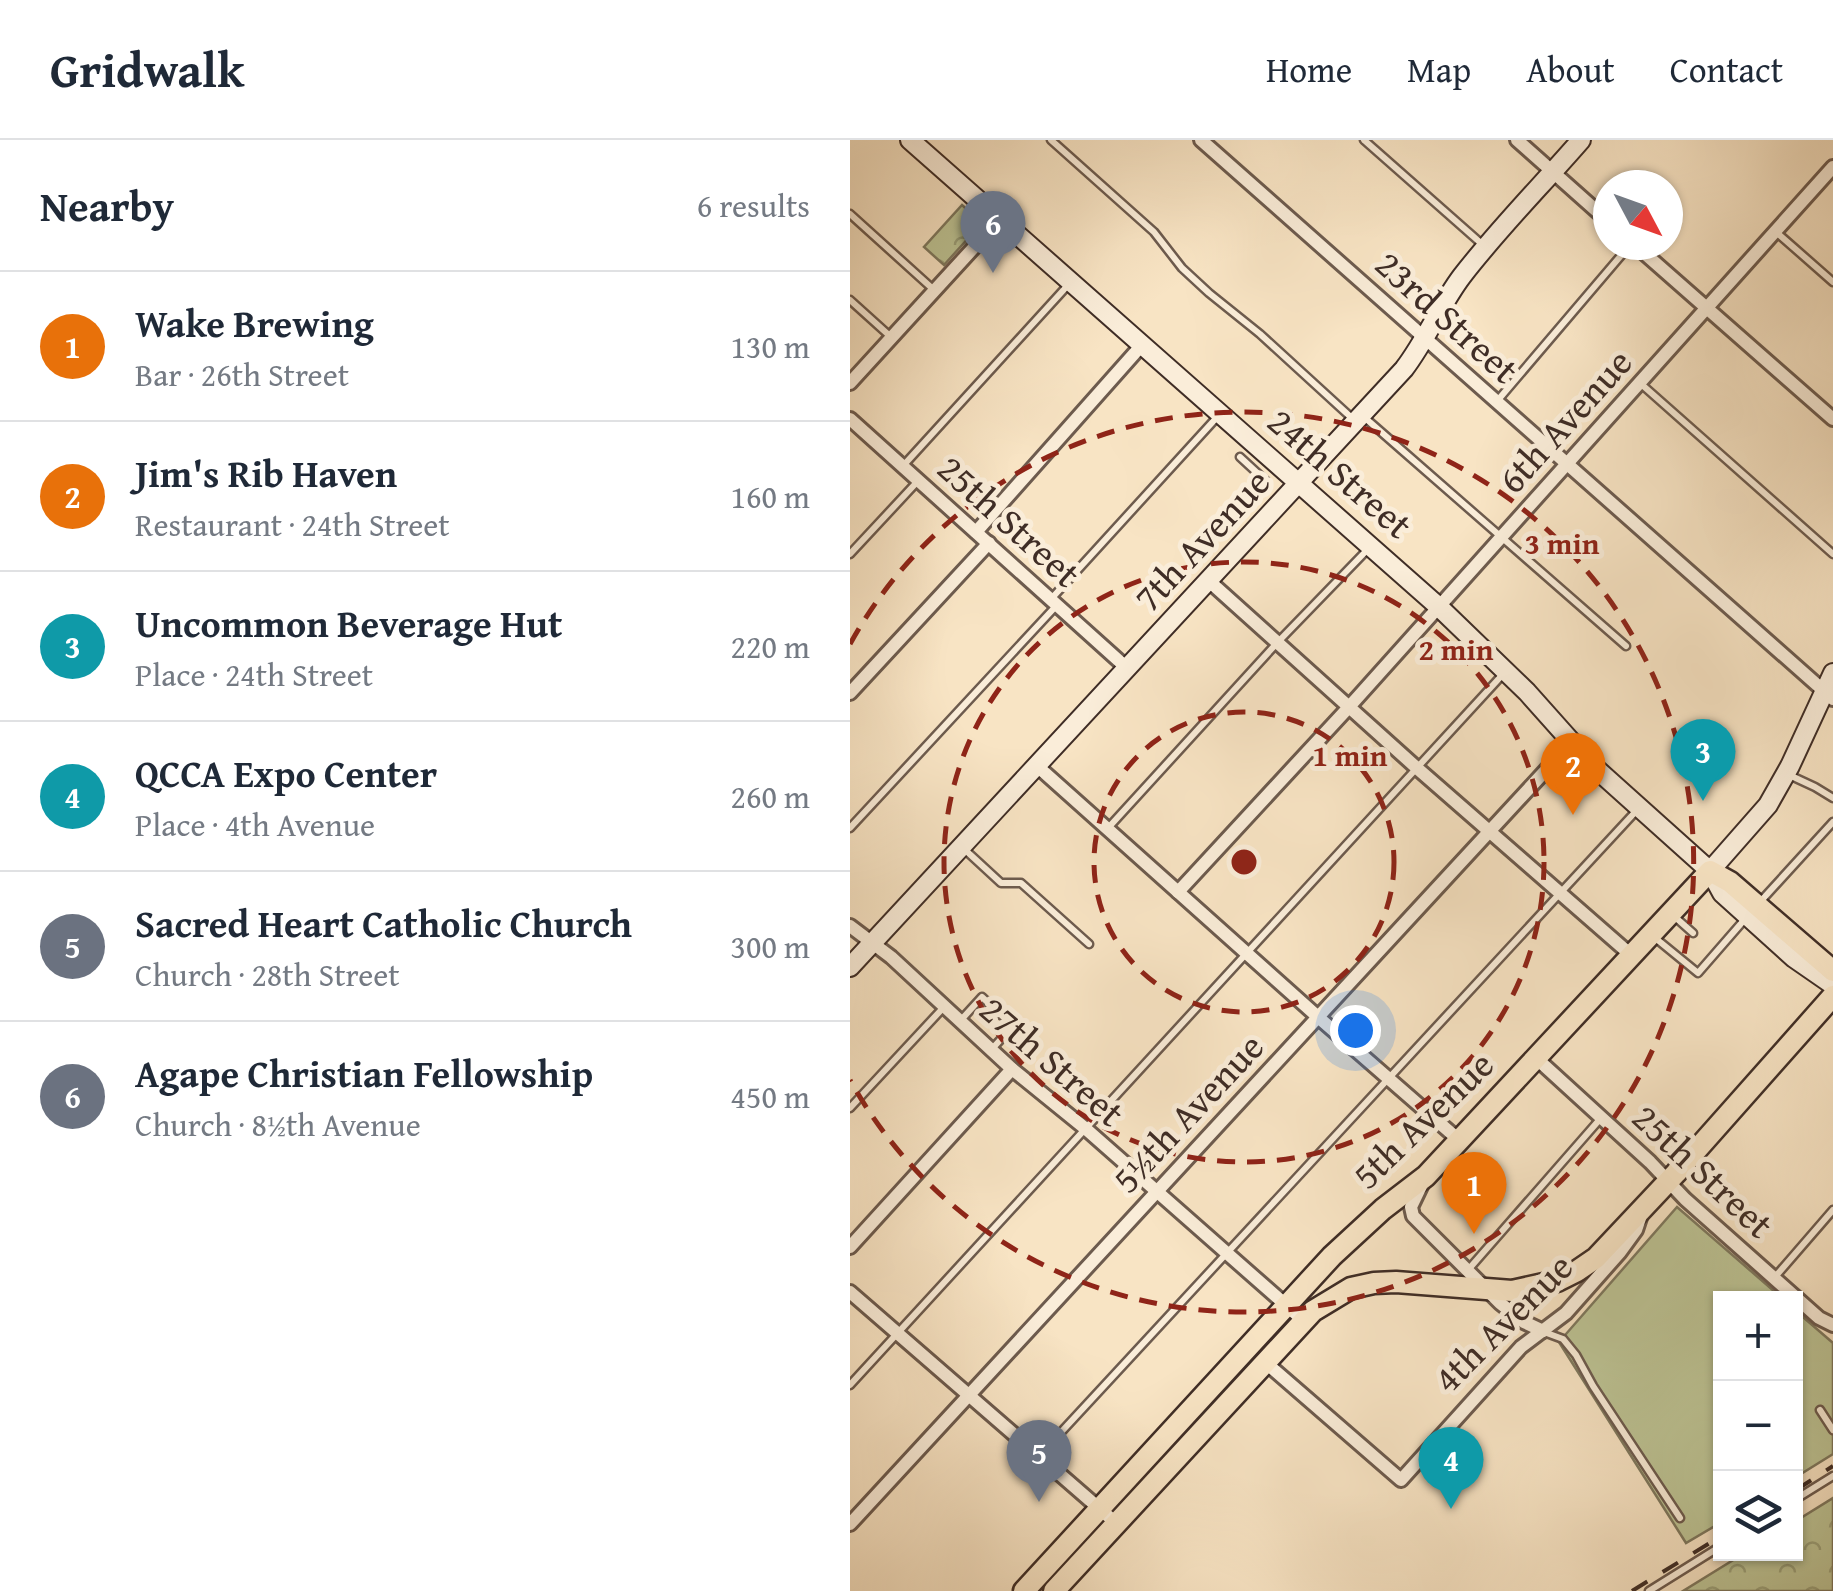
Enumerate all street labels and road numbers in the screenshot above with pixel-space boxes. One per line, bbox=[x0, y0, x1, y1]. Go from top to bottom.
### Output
street label: 23rd Street bbox=[1363, 236, 1532, 396]
street label: 6th Avenue bbox=[1484, 335, 1645, 505]
street label: 24th Street bbox=[1256, 393, 1425, 551]
street label: 25th Street bbox=[926, 441, 1094, 600]
street label: 7th Avenue bbox=[1120, 455, 1283, 624]
street label: 27th Street bbox=[968, 981, 1137, 1139]
street label: 5½th Avenue bbox=[1098, 1020, 1276, 1205]
street label: 5th Avenue bbox=[1339, 1037, 1506, 1201]
street label: 25th Street bbox=[1620, 1090, 1787, 1251]
street label: 4th Avenue bbox=[1419, 1239, 1585, 1405]

